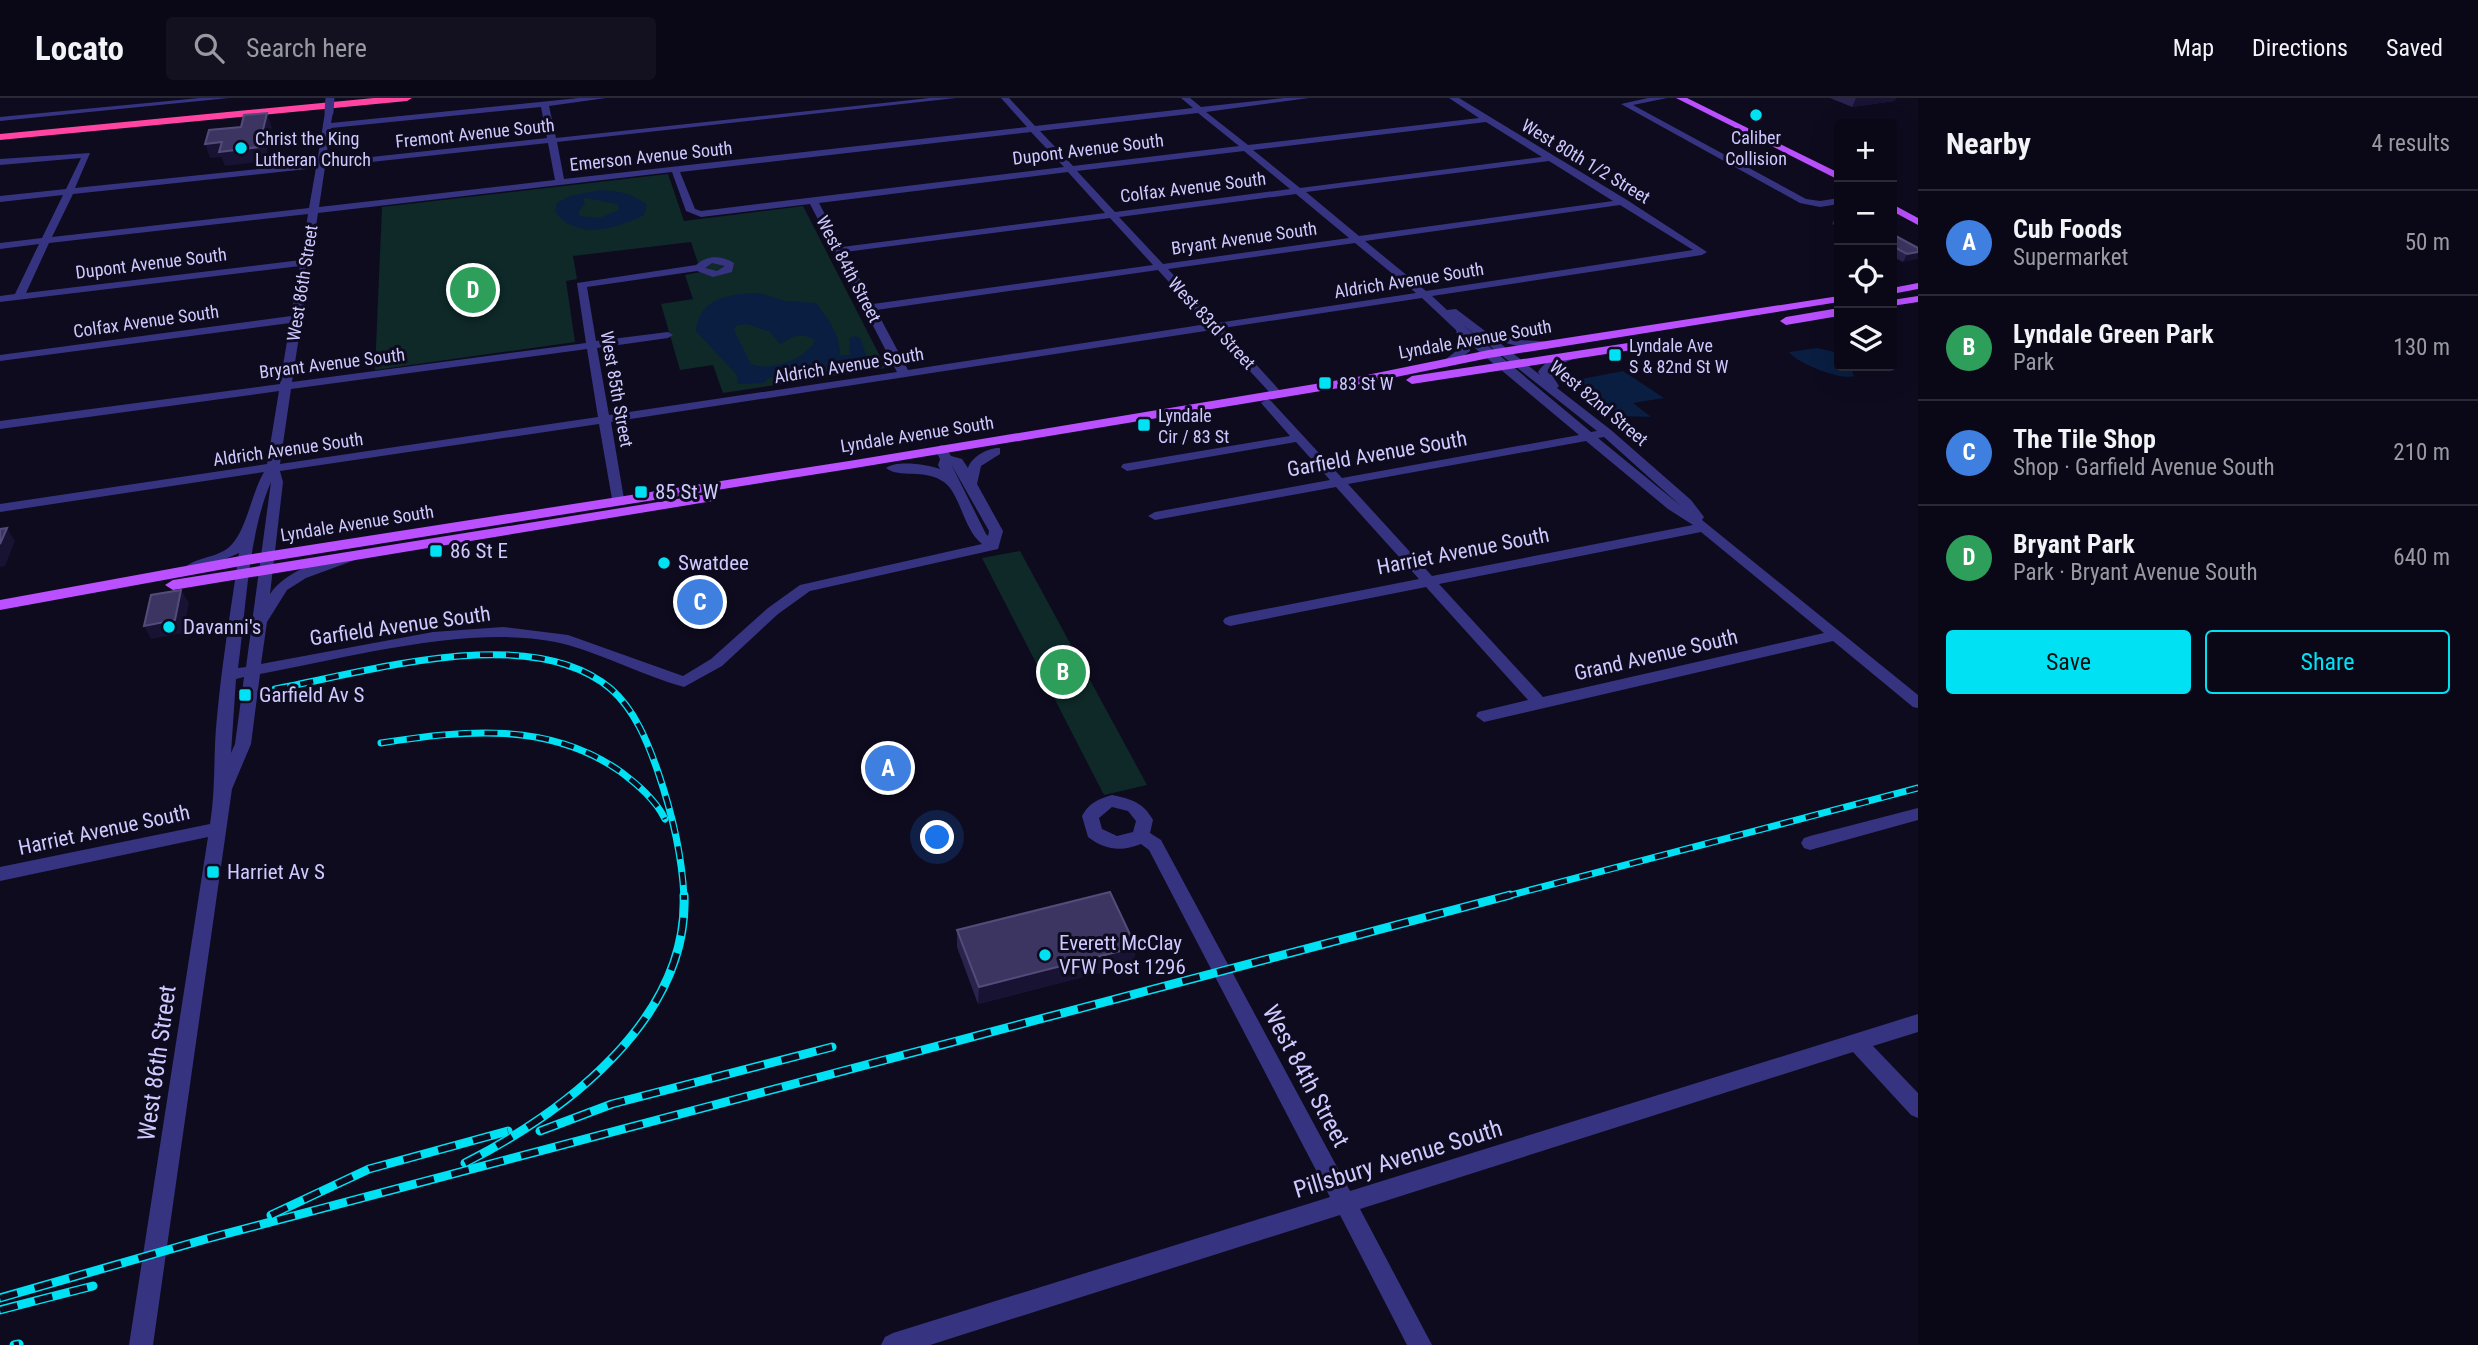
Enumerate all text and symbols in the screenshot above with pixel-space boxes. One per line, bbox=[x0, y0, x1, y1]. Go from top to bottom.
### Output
search box bbox=[166, 17, 656, 80]
text: Locato bbox=[35, 29, 124, 68]
icon: search bbox=[190, 29, 228, 67]
text: Search here bbox=[246, 33, 367, 63]
text: Map bbox=[2173, 34, 2214, 62]
text: Directions bbox=[2252, 34, 2348, 62]
text: Saved bbox=[2386, 34, 2443, 62]
marker: Caliber Collision bbox=[1748, 107, 1764, 123]
street label: Fremont Avenue South bbox=[394, 114, 556, 152]
street label: West 80th 1/2 Street bbox=[1518, 114, 1654, 208]
map controls bbox=[1834, 119, 1897, 371]
button: + bbox=[1834, 119, 1897, 182]
text: Nearby bbox=[1946, 126, 2031, 161]
place label: Caliber Collision bbox=[1725, 127, 1787, 169]
place label: Christ the King Lutheran Church bbox=[255, 128, 371, 170]
street label: Dupont Avenue South bbox=[1011, 129, 1165, 169]
text: 4 results bbox=[2372, 130, 2450, 157]
street label: Emerson Avenue South bbox=[569, 137, 733, 175]
marker: Christ the King Lutheran Church bbox=[233, 140, 249, 156]
street label: Colfax Avenue South bbox=[1119, 168, 1267, 206]
button: − bbox=[1834, 182, 1897, 245]
street label: West 84th Street bbox=[812, 212, 886, 326]
text: Cub Foods bbox=[2013, 214, 2122, 244]
street label: Bryant Avenue South bbox=[1170, 217, 1318, 259]
street label: West 86th Street bbox=[282, 223, 322, 343]
text: A bbox=[1962, 229, 1976, 256]
text: 50 m bbox=[2405, 229, 2450, 256]
street label: Dupont Avenue South bbox=[74, 243, 228, 283]
text: Supermarket bbox=[2013, 244, 2128, 271]
button: locate bbox=[1834, 245, 1897, 308]
street label: Aldrich Avenue South bbox=[1333, 258, 1485, 302]
pin: D bbox=[450, 264, 496, 316]
street label: West 83rd Street bbox=[1164, 273, 1260, 373]
street label: Colfax Avenue South bbox=[72, 300, 220, 342]
button: layers bbox=[1834, 308, 1897, 371]
street label: Lyndale Avenue South bbox=[1397, 315, 1553, 363]
text: Lyndale Green Park bbox=[2013, 319, 2214, 349]
street label: West 85th Street bbox=[596, 329, 638, 449]
text: B bbox=[1963, 334, 1975, 361]
text: 130 m bbox=[2393, 334, 2450, 361]
place label: Lyndale Ave S & 82nd St W bbox=[1629, 335, 1729, 377]
street label: Aldrich Avenue South bbox=[773, 343, 925, 387]
street label: Bryant Avenue South bbox=[258, 344, 406, 382]
marker: Lyndale Ave S & 82nd St W bbox=[1607, 347, 1623, 363]
text: Park bbox=[2013, 349, 2054, 376]
street label: West 82nd Street bbox=[1546, 356, 1652, 450]
place label: 83 St W bbox=[1339, 373, 1394, 394]
marker: 83 St W bbox=[1317, 375, 1333, 391]
place label: Lyndale Cir / 83 St bbox=[1158, 405, 1229, 447]
street label: Lyndale Avenue South bbox=[839, 412, 995, 456]
marker: Lyndale Cir / 83 St bbox=[1136, 417, 1152, 433]
text: The Tile Shop bbox=[2013, 424, 2156, 454]
street label: Garfield Avenue South bbox=[1285, 426, 1469, 482]
street label: Aldrich Avenue South bbox=[212, 428, 364, 470]
text: C bbox=[1962, 439, 1976, 466]
text: 210 m bbox=[2393, 439, 2450, 466]
text: Shop · Garfield Avenue South bbox=[2013, 454, 2275, 481]
place label: 85 St W bbox=[655, 480, 718, 504]
marker: 85 St W bbox=[633, 484, 649, 500]
street label: Lyndale Avenue South bbox=[279, 501, 435, 545]
street label: Harriet Avenue South bbox=[1375, 523, 1551, 579]
text: Bryant Park bbox=[2013, 529, 2135, 559]
place label: 86 St E bbox=[450, 539, 508, 563]
marker: 86 St E bbox=[428, 543, 444, 559]
text: D bbox=[1963, 544, 1976, 571]
text: 640 m bbox=[2393, 544, 2450, 571]
place label: Swatdee bbox=[678, 551, 749, 575]
marker: Swatdee bbox=[656, 555, 672, 571]
text: Park · Bryant Avenue South bbox=[2013, 559, 2258, 586]
pin: C bbox=[677, 576, 723, 628]
street label: Garfield Avenue South bbox=[308, 601, 492, 651]
place label: Davanni's bbox=[183, 615, 261, 639]
marker: Davanni's bbox=[161, 619, 177, 635]
street label: Grand Avenue South bbox=[1572, 625, 1740, 685]
button: Save bbox=[1946, 630, 2191, 694]
button: Share bbox=[2205, 630, 2450, 694]
pin: B bbox=[1040, 646, 1086, 698]
place label: Garfield Av S bbox=[259, 683, 364, 707]
marker: Garfield Av S bbox=[237, 687, 253, 703]
pin: A bbox=[865, 742, 911, 794]
street label: Harriet Avenue South bbox=[16, 800, 192, 860]
your location bbox=[920, 820, 954, 854]
place label: Harriet Av S bbox=[227, 860, 325, 884]
marker: Harriet Av S bbox=[205, 864, 221, 880]
place label: Everett McClay VFW Post 1296 bbox=[1059, 931, 1186, 979]
marker: Everett McClay VFW Post 1296 bbox=[1037, 947, 1053, 963]
street label: West 86th Street bbox=[132, 983, 182, 1143]
street label: West 84th Street bbox=[1257, 1000, 1355, 1152]
street label: Pillsbury Avenue South bbox=[1290, 1114, 1506, 1204]

